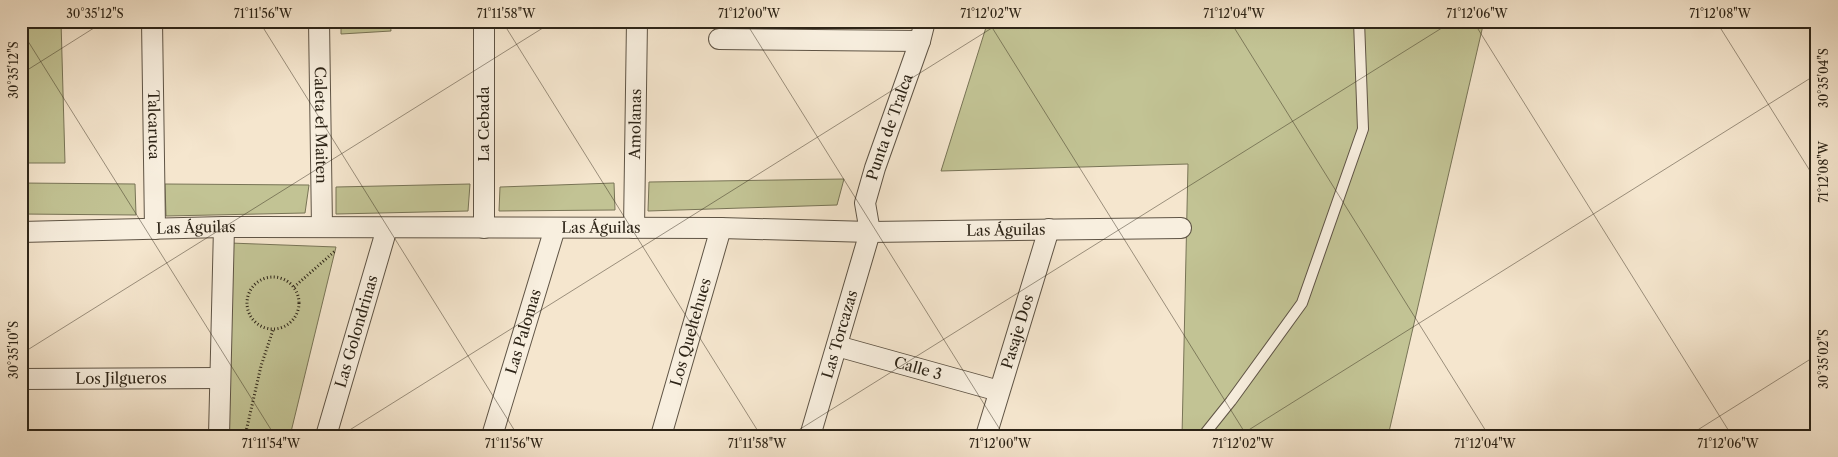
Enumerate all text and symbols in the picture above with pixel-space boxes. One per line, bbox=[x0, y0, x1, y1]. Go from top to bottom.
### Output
text: 30°35'12"S bbox=[66, 6, 124, 21]
text: 71°11'56"W bbox=[234, 6, 293, 21]
text: 71°11'58"W bbox=[477, 6, 536, 21]
text: 71°12'00"W bbox=[718, 6, 781, 21]
text: 71°12'02"W bbox=[960, 6, 1023, 21]
text: 71°12'04"W bbox=[1203, 6, 1266, 21]
text: 71°12'06"W bbox=[1446, 6, 1509, 21]
text: 71°12'08"W bbox=[1689, 6, 1752, 21]
text: 30°35'12"S bbox=[6, 41, 21, 99]
text: 30°35'04"S bbox=[1816, 48, 1831, 108]
street label: Caleta el Maiten bbox=[311, 66, 331, 184]
street label: Punta de Tralca bbox=[862, 71, 917, 182]
street label: La Cebada bbox=[474, 86, 493, 162]
street label: Amolanas bbox=[625, 89, 645, 160]
street label: Talcaruca bbox=[144, 90, 164, 160]
text: 71°12'08"W bbox=[1816, 140, 1831, 203]
street label: Las Águilas bbox=[156, 217, 236, 238]
street label: Las Águilas bbox=[561, 218, 641, 237]
street label: Las Águilas bbox=[966, 220, 1046, 240]
street label: Las Golondrinas bbox=[331, 273, 382, 390]
street label: Los Queltehues bbox=[666, 276, 715, 388]
street label: Las Palomas bbox=[501, 287, 545, 376]
street label: Las Torcazas bbox=[817, 288, 861, 381]
street label: Pasaje Dos bbox=[997, 292, 1038, 371]
text: 30°35'10"S bbox=[6, 321, 21, 379]
text: 30°35'02"S bbox=[1816, 329, 1831, 389]
street label: Calle 3 bbox=[892, 352, 944, 384]
street label: Los Jilgueros bbox=[75, 368, 167, 388]
text: 71°11'54"W bbox=[242, 436, 301, 451]
text: 71°11'56"W bbox=[485, 436, 544, 451]
text: 71°11'58"W bbox=[728, 436, 787, 451]
text: 71°12'00"W bbox=[969, 436, 1032, 451]
text: 71°12'02"W bbox=[1212, 436, 1275, 451]
text: 71°12'04"W bbox=[1454, 436, 1517, 451]
text: 71°12'06"W bbox=[1697, 436, 1760, 451]

